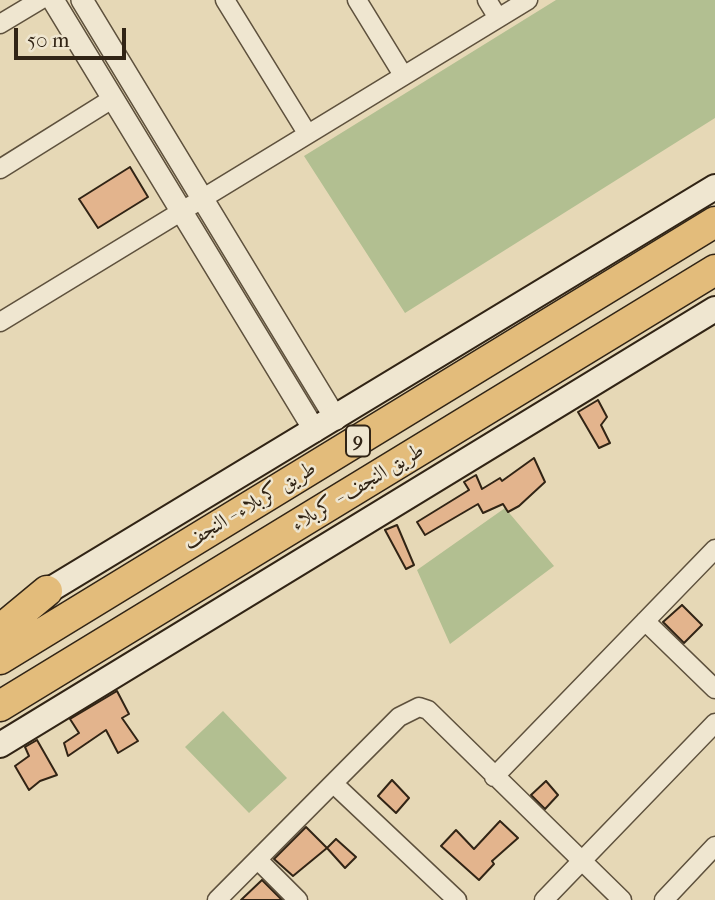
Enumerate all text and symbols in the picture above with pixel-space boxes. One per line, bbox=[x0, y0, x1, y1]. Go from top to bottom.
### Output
scale bar bbox=[18, 14, 130, 58]
text: 50 m bbox=[27, 28, 70, 52]
road number: 9 bbox=[346, 426, 370, 456]
street label: طريق النجف - کربلاء bbox=[287, 438, 429, 538]
street label: طريق کربلاء - النجف bbox=[179, 456, 321, 556]

